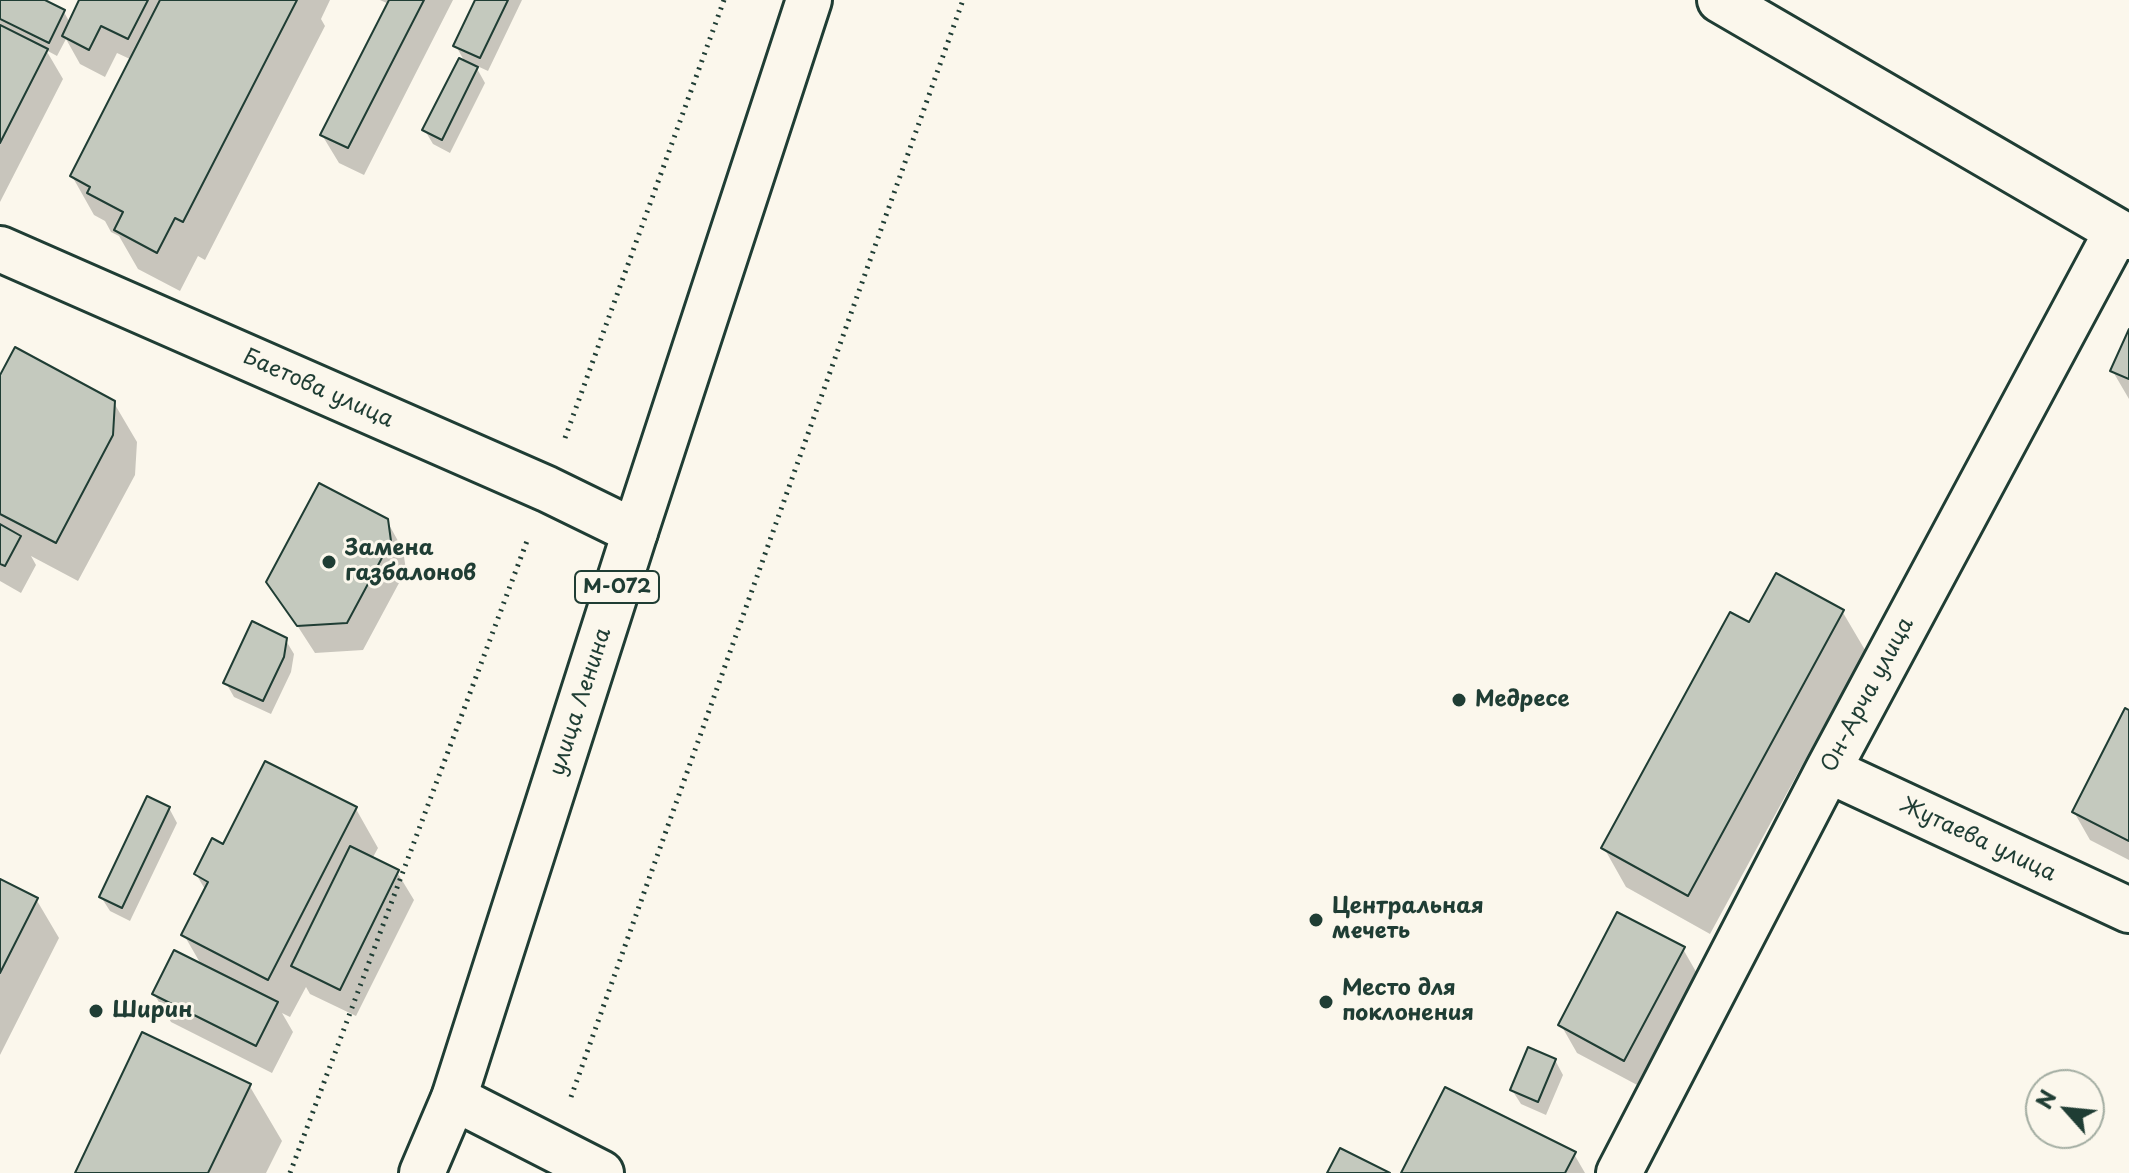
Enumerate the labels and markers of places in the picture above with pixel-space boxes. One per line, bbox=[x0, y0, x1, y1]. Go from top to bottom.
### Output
place label: Замена газбалонов bbox=[345, 536, 476, 588]
marker: Замена газбалонов bbox=[320, 553, 338, 571]
place label: Медресе bbox=[1475, 687, 1570, 713]
marker: Медресе bbox=[1450, 691, 1468, 709]
place label: Центральная мечеть bbox=[1332, 894, 1484, 946]
marker: Центральная мечеть bbox=[1307, 911, 1325, 929]
place label: Место для поклонения bbox=[1342, 976, 1474, 1028]
marker: Место для поклонения bbox=[1317, 993, 1335, 1011]
place label: Ширин bbox=[112, 998, 193, 1024]
marker: Ширин bbox=[87, 1002, 105, 1020]

